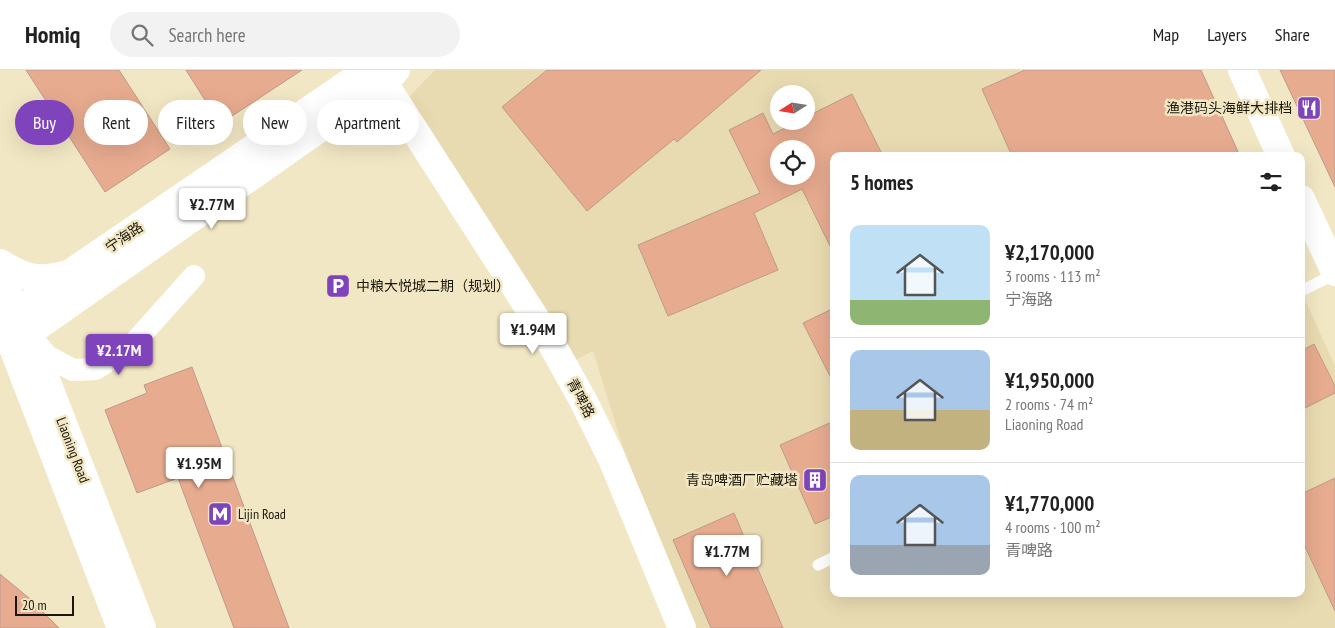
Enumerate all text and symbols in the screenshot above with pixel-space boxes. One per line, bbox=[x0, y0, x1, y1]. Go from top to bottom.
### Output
search box bbox=[110, 12, 460, 57]
text: Homiq bbox=[25, 19, 80, 50]
icon: search bbox=[128, 21, 156, 49]
text: Search here bbox=[168, 23, 246, 47]
text: Map bbox=[1153, 23, 1179, 46]
text: Layers bbox=[1207, 23, 1247, 46]
text: Share bbox=[1275, 23, 1310, 46]
north arrow bbox=[770, 85, 815, 130]
map controls bbox=[770, 85, 815, 185]
restaurant icon: 渔港码头海鲜大排档 bbox=[1296, 95, 1322, 121]
place label: 渔港码头海鲜大排档 bbox=[1166, 99, 1292, 117]
chip: Buy bbox=[15, 100, 74, 145]
chip: Rent bbox=[84, 100, 148, 145]
chip: Filters bbox=[158, 100, 233, 145]
chip: New bbox=[243, 100, 307, 145]
chip: Apartment bbox=[317, 100, 419, 145]
button: locate bbox=[770, 140, 815, 185]
icon: filters bbox=[1257, 168, 1285, 196]
text: 5 homes bbox=[850, 169, 913, 196]
pin: ¥2.77M bbox=[171, 188, 253, 230]
text: ¥2.77M bbox=[190, 194, 234, 214]
street label: 宁海路 bbox=[102, 218, 146, 256]
text: ¥2,170,000 bbox=[1005, 239, 1094, 266]
icon: home bbox=[890, 245, 950, 305]
text: 3 rooms · 113 m² bbox=[1005, 266, 1101, 286]
parking icon: 中粮大悦城二期（规划） bbox=[325, 273, 351, 299]
place label: 中粮大悦城二期（规划） bbox=[356, 277, 510, 295]
text: 宁海路 bbox=[1005, 289, 1053, 309]
pin: ¥1.94M bbox=[492, 312, 574, 355]
text: ¥1.94M bbox=[511, 319, 555, 339]
pin: ¥2.17M bbox=[78, 334, 160, 376]
text: ¥2.17M bbox=[97, 340, 141, 360]
text: ¥1,950,000 bbox=[1005, 367, 1094, 394]
icon: home bbox=[890, 370, 950, 430]
street label: 青啤路 bbox=[563, 375, 599, 421]
text: 2 rooms · 74 m² bbox=[1005, 394, 1093, 414]
text: Liaoning Road bbox=[1005, 414, 1084, 434]
street label: Liaoning Road bbox=[52, 415, 94, 485]
pin: ¥1.95M bbox=[158, 446, 240, 489]
text: ¥1.95M bbox=[177, 453, 221, 473]
building icon: 青岛啤酒厂贮藏塔 bbox=[802, 467, 828, 493]
place label: 青岛啤酒厂贮藏塔 bbox=[686, 471, 798, 489]
text: ¥1,770,000 bbox=[1005, 490, 1094, 517]
icon: home bbox=[890, 495, 950, 555]
metro station icon: Lijin Road bbox=[207, 501, 233, 527]
place label: Lijin Road bbox=[238, 505, 286, 523]
text: 4 rooms · 100 m² bbox=[1005, 517, 1101, 537]
pin: ¥1.77M bbox=[686, 534, 768, 577]
text: 青啤路 bbox=[1005, 540, 1053, 560]
text: ¥1.77M bbox=[705, 541, 749, 561]
scale bar bbox=[15, 593, 74, 616]
text: 20 m bbox=[22, 596, 47, 614]

